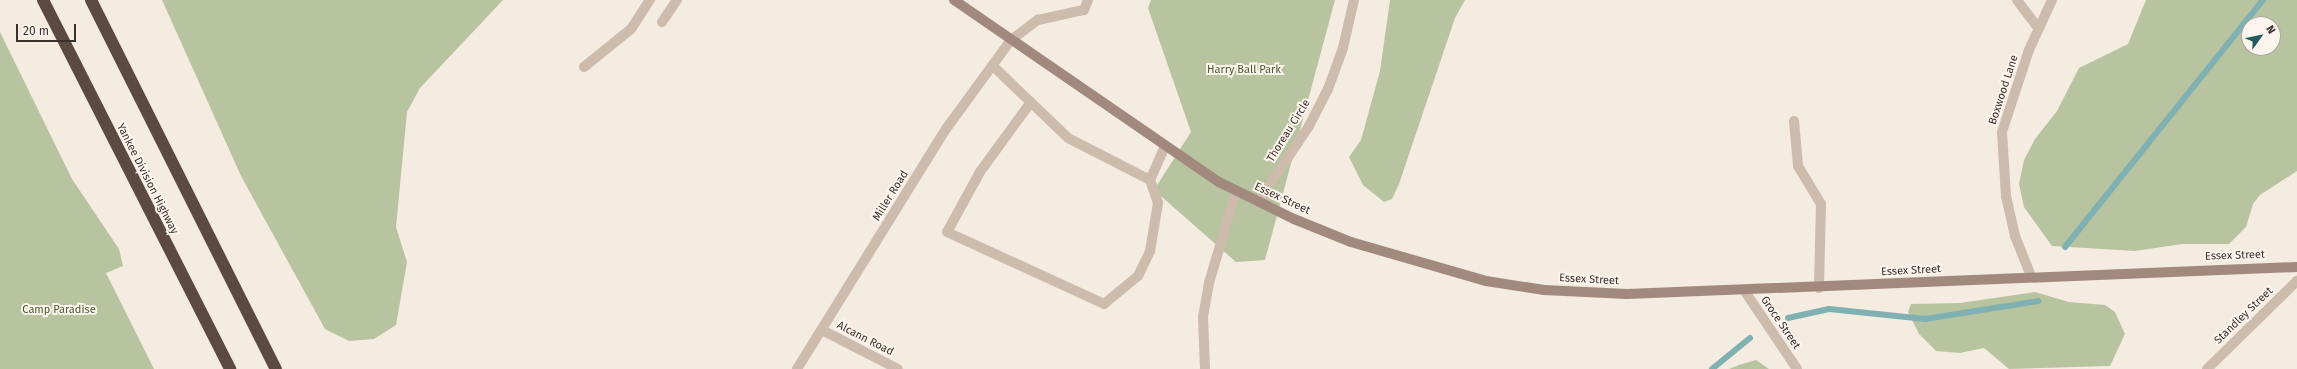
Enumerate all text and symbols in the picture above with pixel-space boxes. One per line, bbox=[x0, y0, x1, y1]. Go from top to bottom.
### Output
scale bar bbox=[18, 16, 78, 42]
north arrow bbox=[2241, 16, 2281, 56]
text: N bbox=[2263, 23, 2278, 36]
text: 20 m bbox=[23, 24, 49, 38]
street label: Boxwood Lane bbox=[1987, 54, 2021, 126]
park label: Harry Ball Park bbox=[1207, 63, 1281, 77]
street label: Thoreau Circle bbox=[1265, 97, 1313, 165]
street label: Yankee Division Highway bbox=[113, 121, 181, 237]
street label: Miller Road bbox=[870, 169, 912, 223]
street label: Essex Street bbox=[1252, 180, 1312, 218]
street label: Essex Street bbox=[2205, 248, 2265, 264]
street label: Essex Street bbox=[1881, 263, 1941, 279]
street label: Essex Street bbox=[1559, 272, 1619, 288]
street label: Standley Street bbox=[2212, 285, 2276, 347]
street label: Groce Street bbox=[1757, 294, 1803, 352]
park label: Camp Paradise bbox=[22, 303, 96, 317]
street label: Alcann Road bbox=[834, 319, 896, 359]

